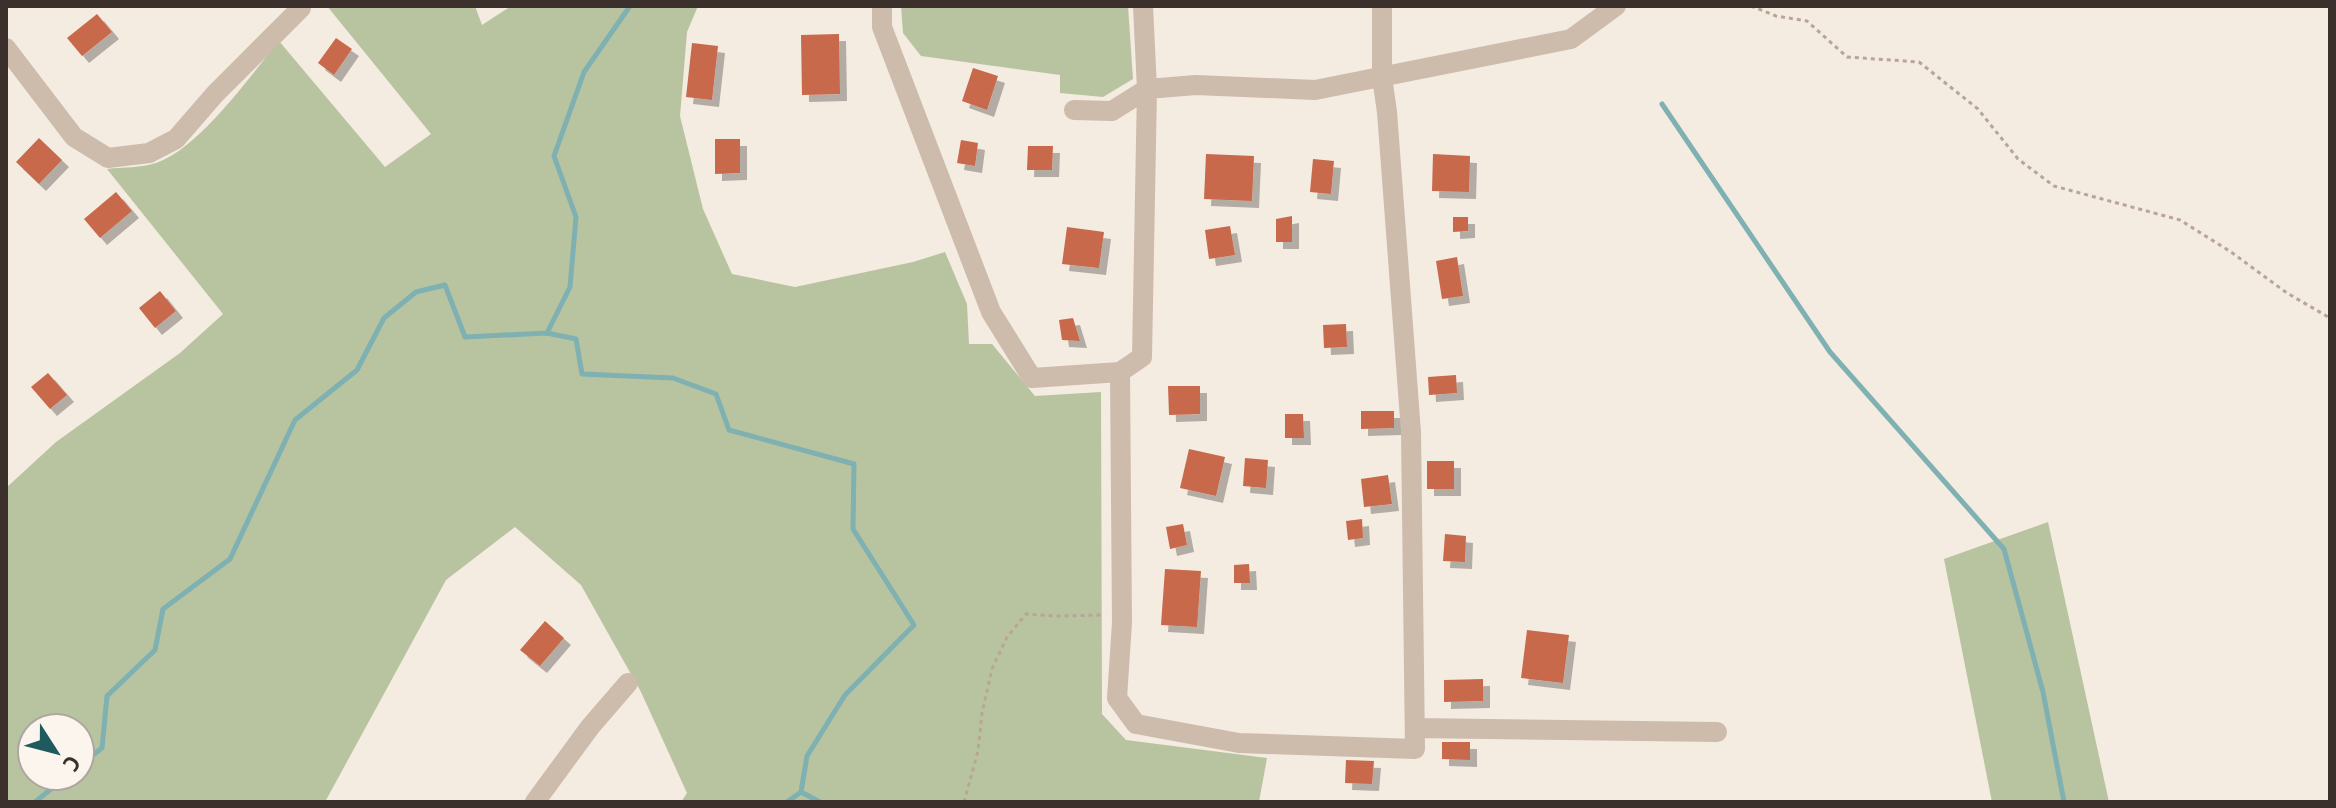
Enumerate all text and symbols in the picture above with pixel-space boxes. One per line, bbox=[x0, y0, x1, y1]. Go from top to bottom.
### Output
north arrow bbox=[16, 712, 96, 792]
text: С bbox=[57, 751, 87, 777]

